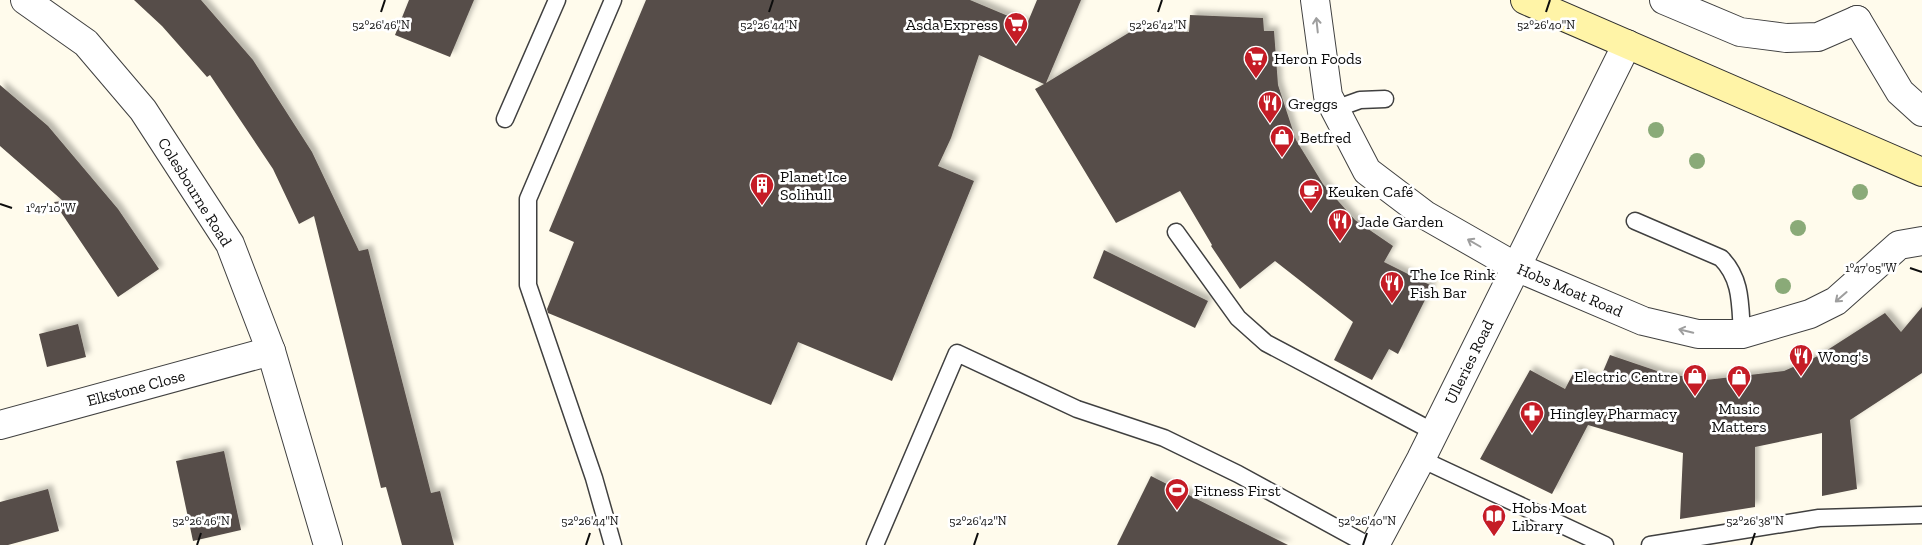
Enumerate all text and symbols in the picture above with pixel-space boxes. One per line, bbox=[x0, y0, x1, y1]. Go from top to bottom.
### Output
supermarket icon: Asda Express bbox=[1003, 11, 1029, 45]
place label: Asda Express bbox=[906, 15, 998, 34]
one-way arrow bbox=[1312, 17, 1322, 33]
text: 52°26'46"N bbox=[352, 18, 410, 32]
text: 52°26'44"N bbox=[740, 18, 798, 32]
text: 52°26'42"N bbox=[1129, 18, 1187, 32]
text: 52°26'40"N bbox=[1517, 18, 1575, 32]
supermarket icon: Heron Foods bbox=[1243, 45, 1269, 79]
place label: Heron Foods bbox=[1274, 49, 1362, 68]
restaurant icon: Greggs bbox=[1257, 90, 1283, 124]
place label: Greggs bbox=[1288, 94, 1338, 113]
shop icon: Betfred bbox=[1269, 124, 1295, 158]
place label: Betfred bbox=[1300, 128, 1351, 147]
street label: Colesbourne Road bbox=[154, 134, 236, 250]
place label: Planet Ice Solihull bbox=[780, 167, 847, 204]
building icon: Planet Ice Solihull bbox=[749, 172, 775, 206]
cafe icon: Keuken Café bbox=[1298, 178, 1324, 212]
place label: Keuken Café bbox=[1328, 182, 1413, 201]
text: 1°47'10"W bbox=[26, 201, 77, 215]
restaurant icon: Jade Garden bbox=[1327, 208, 1353, 242]
place label: Jade Garden bbox=[1358, 212, 1444, 231]
one-way arrow bbox=[1466, 238, 1481, 248]
street label: Hobs Moat Road bbox=[1514, 259, 1626, 321]
text: 1°47'05"W bbox=[1845, 261, 1898, 275]
place label: The Ice Rink Fish Bar bbox=[1410, 265, 1496, 302]
restaurant icon: The Ice Rink Fish Bar bbox=[1379, 270, 1405, 304]
one-way arrow bbox=[1834, 291, 1847, 302]
street label: Ulleries Road bbox=[1440, 317, 1498, 407]
one-way arrow bbox=[1679, 326, 1695, 336]
restaurant icon: Wong's bbox=[1788, 343, 1814, 377]
place label: Wong's bbox=[1818, 347, 1868, 366]
shop icon: Electric Centre bbox=[1682, 363, 1708, 397]
shop icon: Music Matters bbox=[1726, 364, 1752, 398]
street label: Elkstone Close bbox=[85, 366, 187, 410]
place label: Electric Centre bbox=[1574, 367, 1678, 386]
place label: Music Matters bbox=[1712, 399, 1766, 436]
pharmacy icon: Hingley Pharmacy bbox=[1519, 400, 1545, 434]
place label: Hingley Pharmacy bbox=[1550, 404, 1678, 423]
sports icon: Fitness First bbox=[1164, 477, 1190, 511]
place label: Fitness First bbox=[1194, 481, 1281, 500]
place label: Hobs Moat Library bbox=[1512, 498, 1587, 535]
library icon: Hobs Moat Library bbox=[1481, 503, 1507, 537]
text: 52°26'46"N bbox=[172, 514, 230, 528]
text: 52°26'44"N bbox=[561, 514, 619, 528]
text: 52°26'42"N bbox=[949, 514, 1007, 528]
text: 52°26'40"N bbox=[1338, 514, 1396, 528]
text: 52°26'38"N bbox=[1726, 514, 1784, 528]

